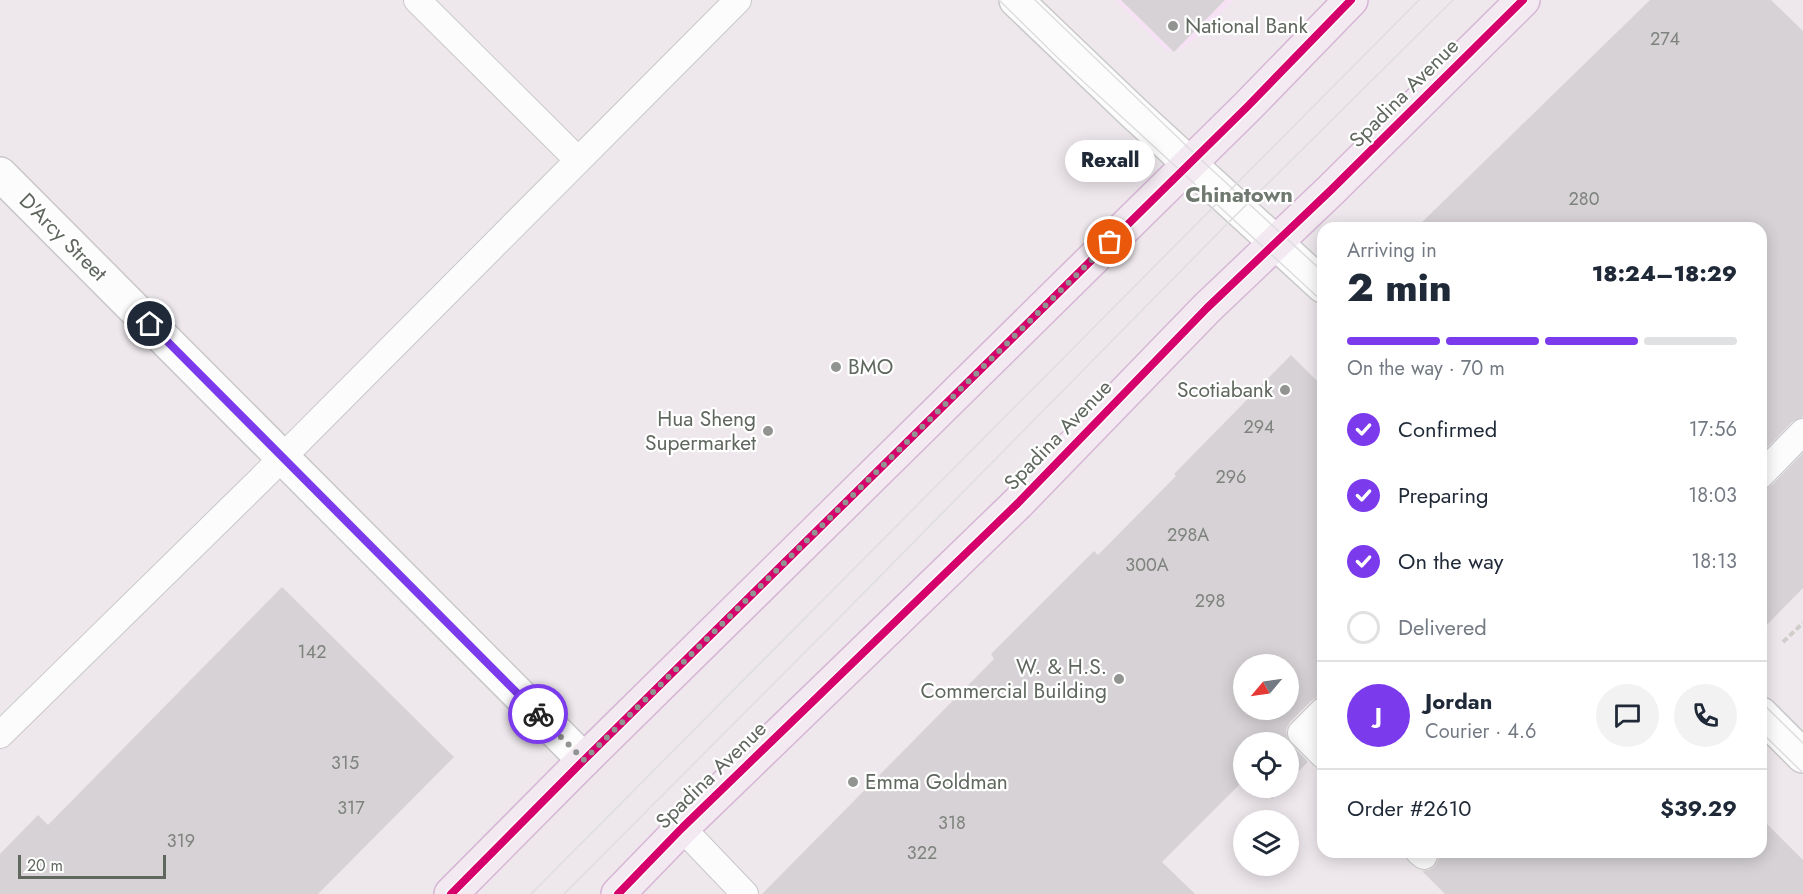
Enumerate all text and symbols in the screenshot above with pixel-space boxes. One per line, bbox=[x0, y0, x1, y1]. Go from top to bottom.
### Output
place label: National Bank bbox=[1185, 11, 1308, 41]
marker: National Bank bbox=[1166, 19, 1180, 33]
house number: 274 bbox=[1650, 26, 1680, 52]
street label: Spadina Avenue bbox=[1343, 31, 1466, 154]
callout: Rexall bbox=[1065, 140, 1155, 182]
text: Rexall bbox=[1081, 146, 1139, 175]
district label: Chinatown bbox=[1185, 178, 1293, 210]
street label: D'Arcy Street bbox=[12, 186, 114, 288]
house number: 280 bbox=[1569, 186, 1600, 212]
pin bbox=[1084, 216, 1135, 267]
icon: bag bbox=[1093, 225, 1126, 258]
text: Arriving in bbox=[1347, 236, 1437, 265]
text: 18:24–18:29 bbox=[1592, 257, 1737, 289]
text: 2 min bbox=[1347, 259, 1452, 316]
pin bbox=[124, 298, 175, 349]
icon: home bbox=[133, 307, 166, 340]
place label: BMO bbox=[848, 352, 893, 382]
text: On the way · 70 m bbox=[1347, 354, 1505, 383]
marker: BMO bbox=[829, 360, 843, 374]
street label: Spadina Avenue bbox=[997, 373, 1119, 497]
place label: Scotiabank bbox=[1177, 375, 1274, 405]
marker: Scotiabank bbox=[1278, 383, 1292, 397]
place label: Hua Sheng Supermarket bbox=[645, 404, 756, 458]
icon: check bbox=[1347, 413, 1380, 446]
text: Confirmed bbox=[1398, 413, 1497, 445]
house number: 294 bbox=[1243, 414, 1275, 440]
text: 17:56 bbox=[1689, 415, 1737, 444]
marker: Hua Sheng Supermarket bbox=[761, 424, 775, 438]
house number: 296 bbox=[1216, 464, 1246, 490]
icon: check bbox=[1347, 479, 1380, 512]
text: Preparing bbox=[1398, 479, 1489, 511]
text: 18:03 bbox=[1688, 481, 1737, 510]
house number: 298A bbox=[1167, 522, 1209, 548]
icon: check bbox=[1347, 545, 1380, 578]
text: On the way bbox=[1398, 545, 1503, 577]
text: 18:13 bbox=[1691, 547, 1737, 576]
house number: 300A bbox=[1125, 552, 1169, 578]
house number: 298 bbox=[1195, 588, 1225, 614]
text: Delivered bbox=[1398, 611, 1487, 643]
house number: 142 bbox=[298, 639, 326, 665]
place label: W. & H.S. Commercial Building bbox=[920, 652, 1107, 706]
north arrow bbox=[1233, 654, 1299, 720]
map controls bbox=[1233, 654, 1299, 876]
marker: W. & H.S. Commercial Building bbox=[1112, 672, 1126, 686]
courier bbox=[508, 684, 568, 744]
button: chat bbox=[1596, 684, 1659, 747]
button: phone bbox=[1674, 684, 1737, 747]
text: Jordan bbox=[1425, 685, 1492, 717]
icon: bike bbox=[522, 698, 555, 731]
text: J bbox=[1375, 699, 1382, 731]
street label: Spadina Avenue bbox=[649, 714, 773, 836]
text: Courier · 4.6 bbox=[1425, 717, 1537, 746]
button: locate bbox=[1233, 732, 1299, 798]
house number: 315 bbox=[331, 750, 359, 776]
place label: Emma Goldman bbox=[865, 767, 1008, 797]
marker: Emma Goldman bbox=[846, 775, 860, 789]
text: Order #2610 bbox=[1347, 792, 1472, 824]
text: $39.29 bbox=[1660, 792, 1737, 824]
house number: 317 bbox=[337, 795, 365, 821]
house number: 318 bbox=[938, 810, 966, 836]
button: layers bbox=[1233, 810, 1299, 876]
house number: 319 bbox=[167, 828, 195, 854]
house number: 322 bbox=[907, 840, 937, 866]
scale bar bbox=[18, 852, 166, 880]
text: 20 m bbox=[27, 854, 63, 877]

